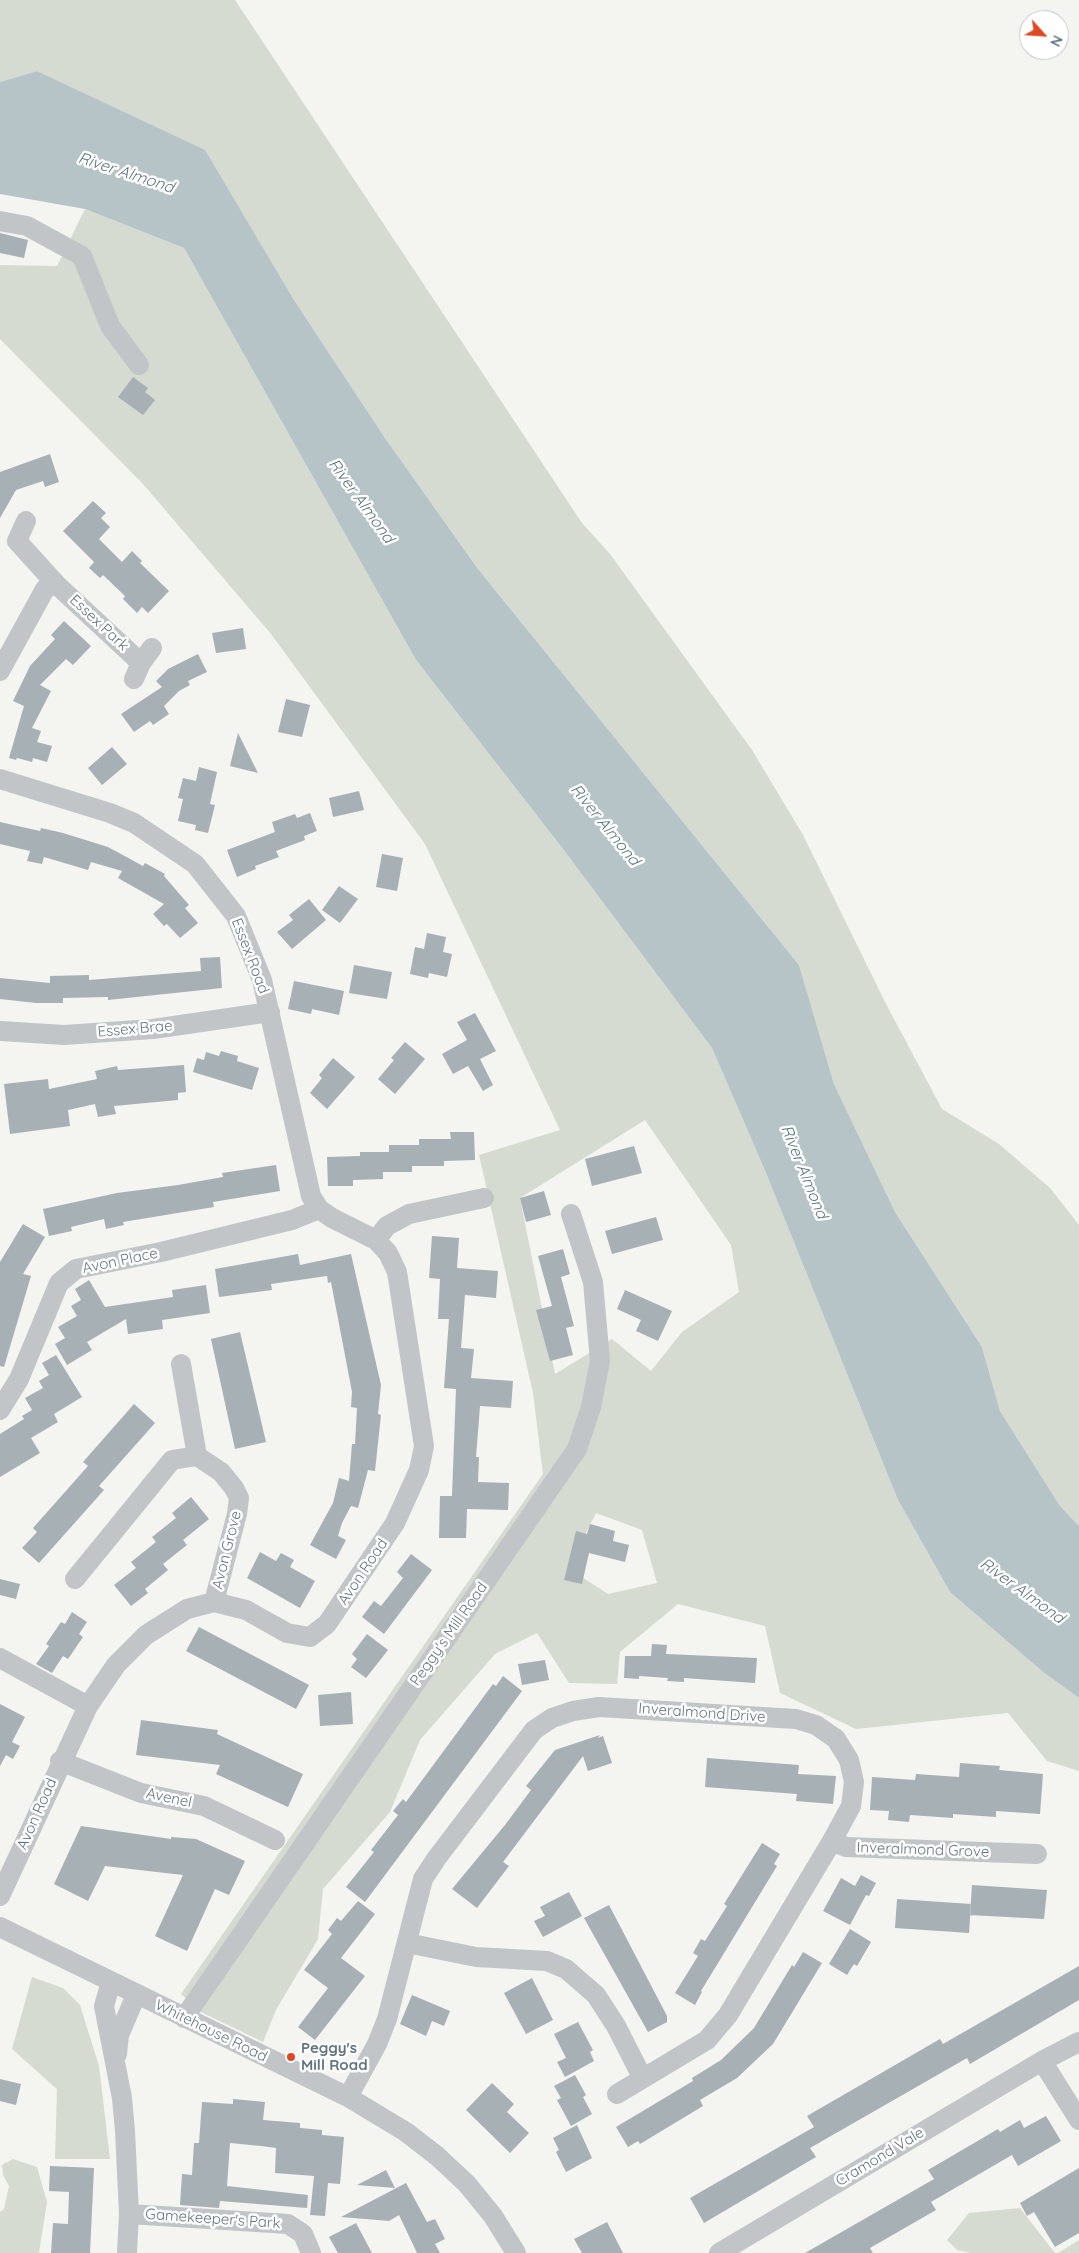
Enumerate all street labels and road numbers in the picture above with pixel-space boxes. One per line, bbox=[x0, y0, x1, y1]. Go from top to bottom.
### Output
street label: Essex Park bbox=[66, 591, 132, 655]
street label: Essex Road bbox=[227, 916, 273, 996]
street label: Essex Brae bbox=[97, 1017, 173, 1041]
street label: Avon Place bbox=[81, 1244, 159, 1278]
street label: Avon Grove bbox=[209, 1509, 245, 1591]
street label: Avon Road bbox=[334, 1535, 392, 1609]
street label: Peggy's Mill Road bbox=[407, 1579, 491, 1689]
street label: Inveralmond Drive bbox=[638, 1700, 766, 1726]
street label: Avon Road bbox=[13, 1776, 61, 1852]
street label: Avenel bbox=[145, 1784, 193, 1812]
street label: Inveralmond Grove bbox=[856, 1839, 990, 1861]
street label: Whitehouse Road bbox=[152, 1996, 270, 2066]
street label: Cramond Vale bbox=[833, 2124, 927, 2190]
street label: Gamekeeper's Park bbox=[145, 2205, 281, 2233]

